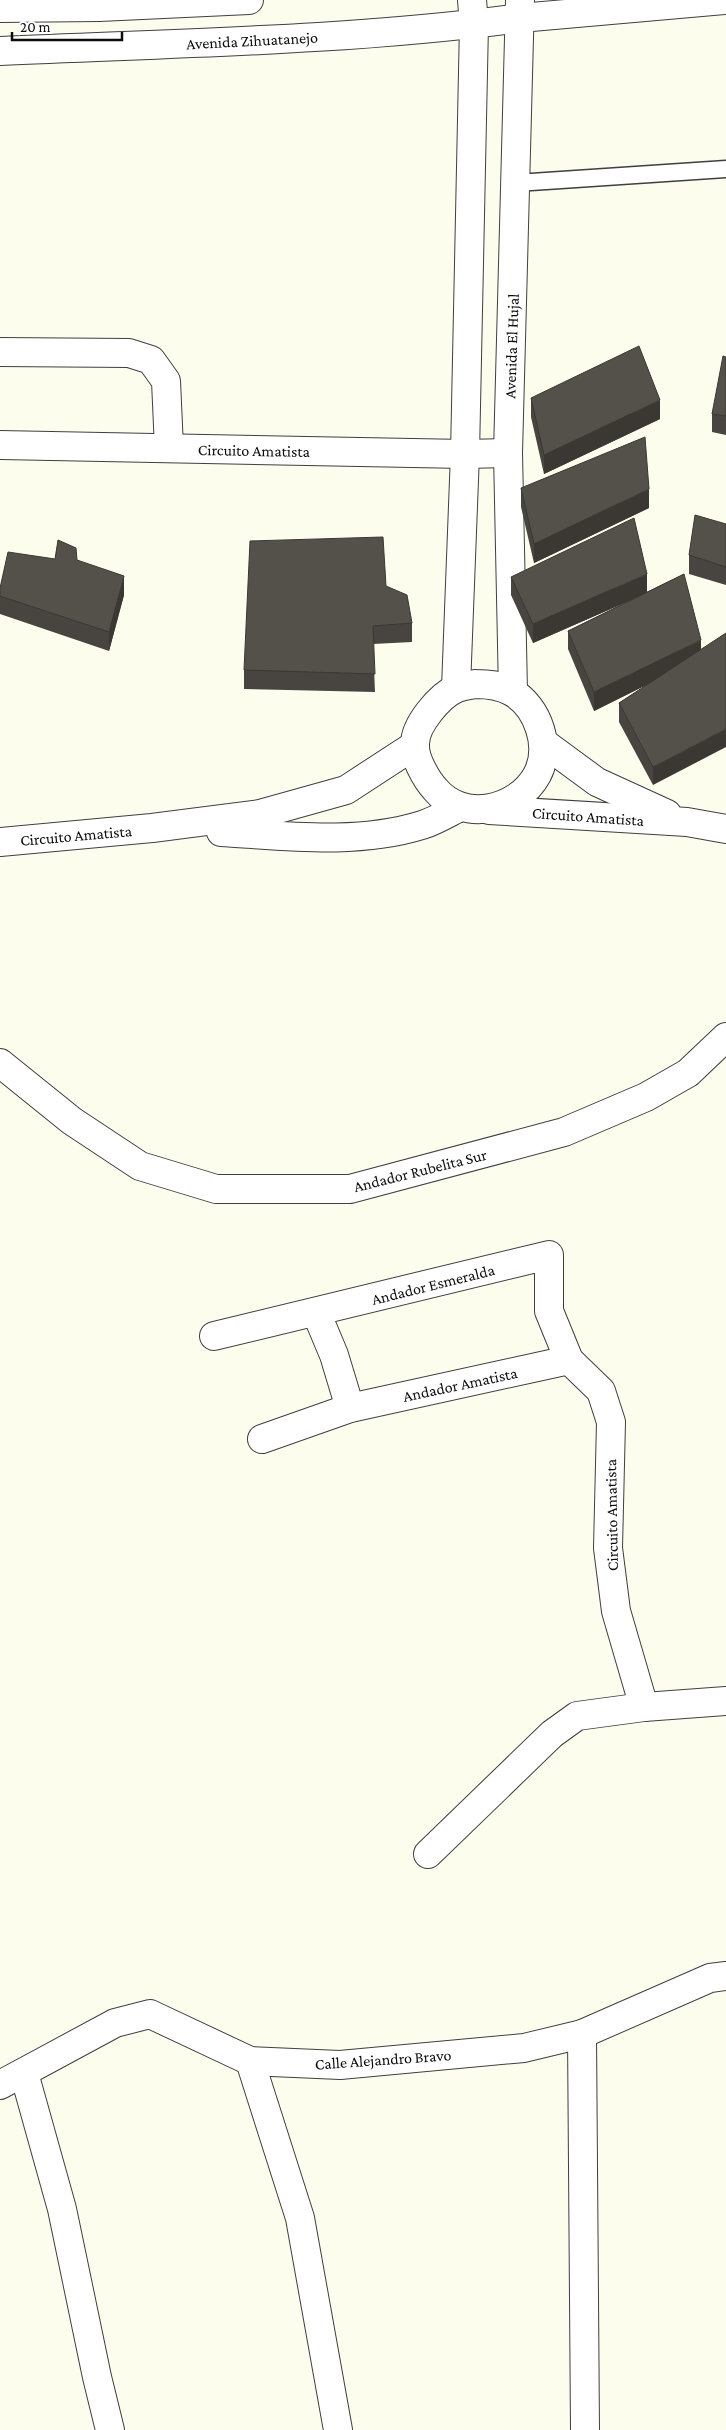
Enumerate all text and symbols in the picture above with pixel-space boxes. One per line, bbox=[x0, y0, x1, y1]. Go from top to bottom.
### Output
scale bar bbox=[12, 10, 122, 42]
text: 20 m bbox=[20, 19, 51, 35]
street label: Avenida Zihuatanejo bbox=[186, 29, 318, 53]
street label: Avenida El Hujal bbox=[501, 293, 523, 399]
street label: Circuito Amatista bbox=[198, 441, 311, 460]
street label: Circuito Amatista bbox=[531, 804, 645, 829]
street label: Circuito Amatista bbox=[19, 822, 133, 849]
street label: Andador Rubelita Sur bbox=[352, 1146, 489, 1195]
street label: Andador Esmeralda bbox=[370, 1261, 497, 1308]
street label: Andador Amatista bbox=[401, 1364, 519, 1405]
street label: Circuito Amatista bbox=[602, 1458, 621, 1571]
street label: Calle Alejandro Bravo bbox=[314, 2046, 452, 2074]

